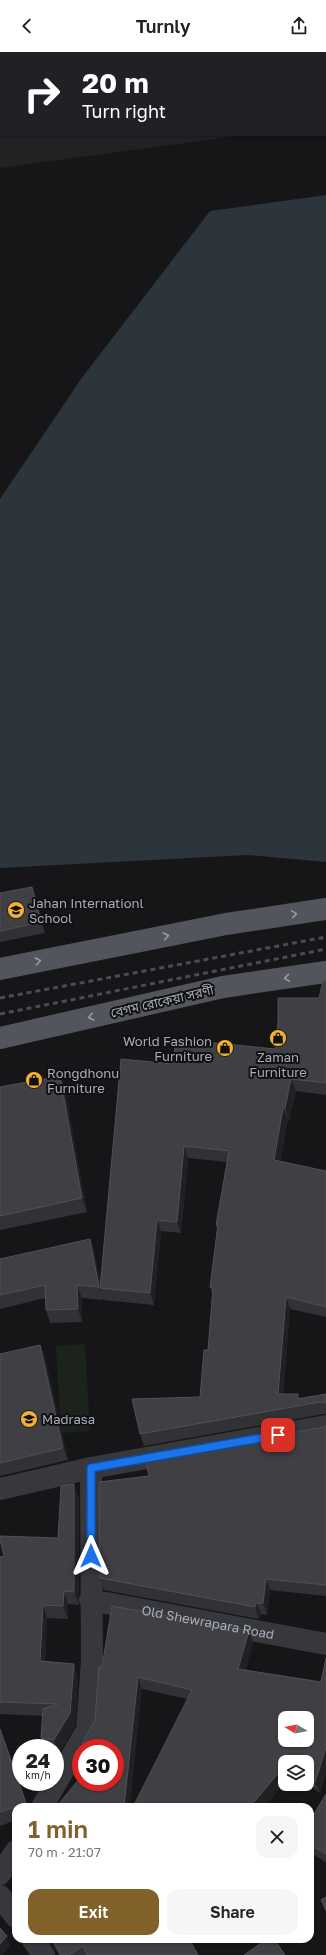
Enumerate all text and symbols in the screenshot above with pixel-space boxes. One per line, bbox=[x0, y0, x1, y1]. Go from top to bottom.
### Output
icon: back bbox=[16, 15, 38, 37]
text: Turnly bbox=[136, 15, 190, 37]
icon: share bbox=[288, 15, 310, 37]
text: 20 m bbox=[82, 66, 149, 99]
icon: right bbox=[16, 68, 68, 120]
text: Turn right bbox=[82, 100, 166, 122]
place label: Jahan Internationl School bbox=[29, 895, 144, 926]
school or university icon: Jahan Internationl School bbox=[6, 900, 26, 920]
one-way arrow bbox=[291, 910, 297, 919]
one-way arrow bbox=[163, 933, 169, 941]
one-way arrow bbox=[35, 958, 41, 966]
one-way arrow bbox=[284, 973, 290, 982]
street label: বেগম রোকেয়া সরণী bbox=[109, 981, 216, 1021]
one-way arrow bbox=[88, 1013, 95, 1021]
shop icon: Zaman Furniture bbox=[268, 1028, 288, 1048]
place label: World Fashion Furniture bbox=[123, 1033, 212, 1064]
shop icon: World Fashion Furniture bbox=[215, 1038, 235, 1058]
place label: Zaman Furniture bbox=[249, 1049, 307, 1080]
place label: Rongdhonu Furniture bbox=[47, 1065, 119, 1096]
shop icon: Rongdhonu Furniture bbox=[24, 1070, 44, 1090]
school or university icon: Madrasa bbox=[19, 1409, 39, 1429]
place label: Madrasa bbox=[42, 1411, 95, 1427]
pin bbox=[261, 1418, 295, 1452]
icon: arrive bbox=[267, 1424, 289, 1446]
position arrow bbox=[70, 1535, 112, 1577]
street label: Old Shewrapara Road bbox=[140, 1602, 275, 1642]
north arrow bbox=[278, 1711, 314, 1747]
map controls bbox=[278, 1711, 314, 1791]
speed limit sign: 30 bbox=[72, 1739, 124, 1791]
text: 24 bbox=[26, 1748, 50, 1772]
button: layers bbox=[278, 1755, 314, 1791]
text: km/h bbox=[25, 1769, 51, 1781]
text: 1 min bbox=[28, 1814, 88, 1843]
button: close bbox=[256, 1816, 298, 1858]
text: 70 m · 21:07 bbox=[28, 1844, 101, 1860]
button: Exit bbox=[28, 1889, 159, 1935]
button: Share bbox=[167, 1889, 298, 1935]

